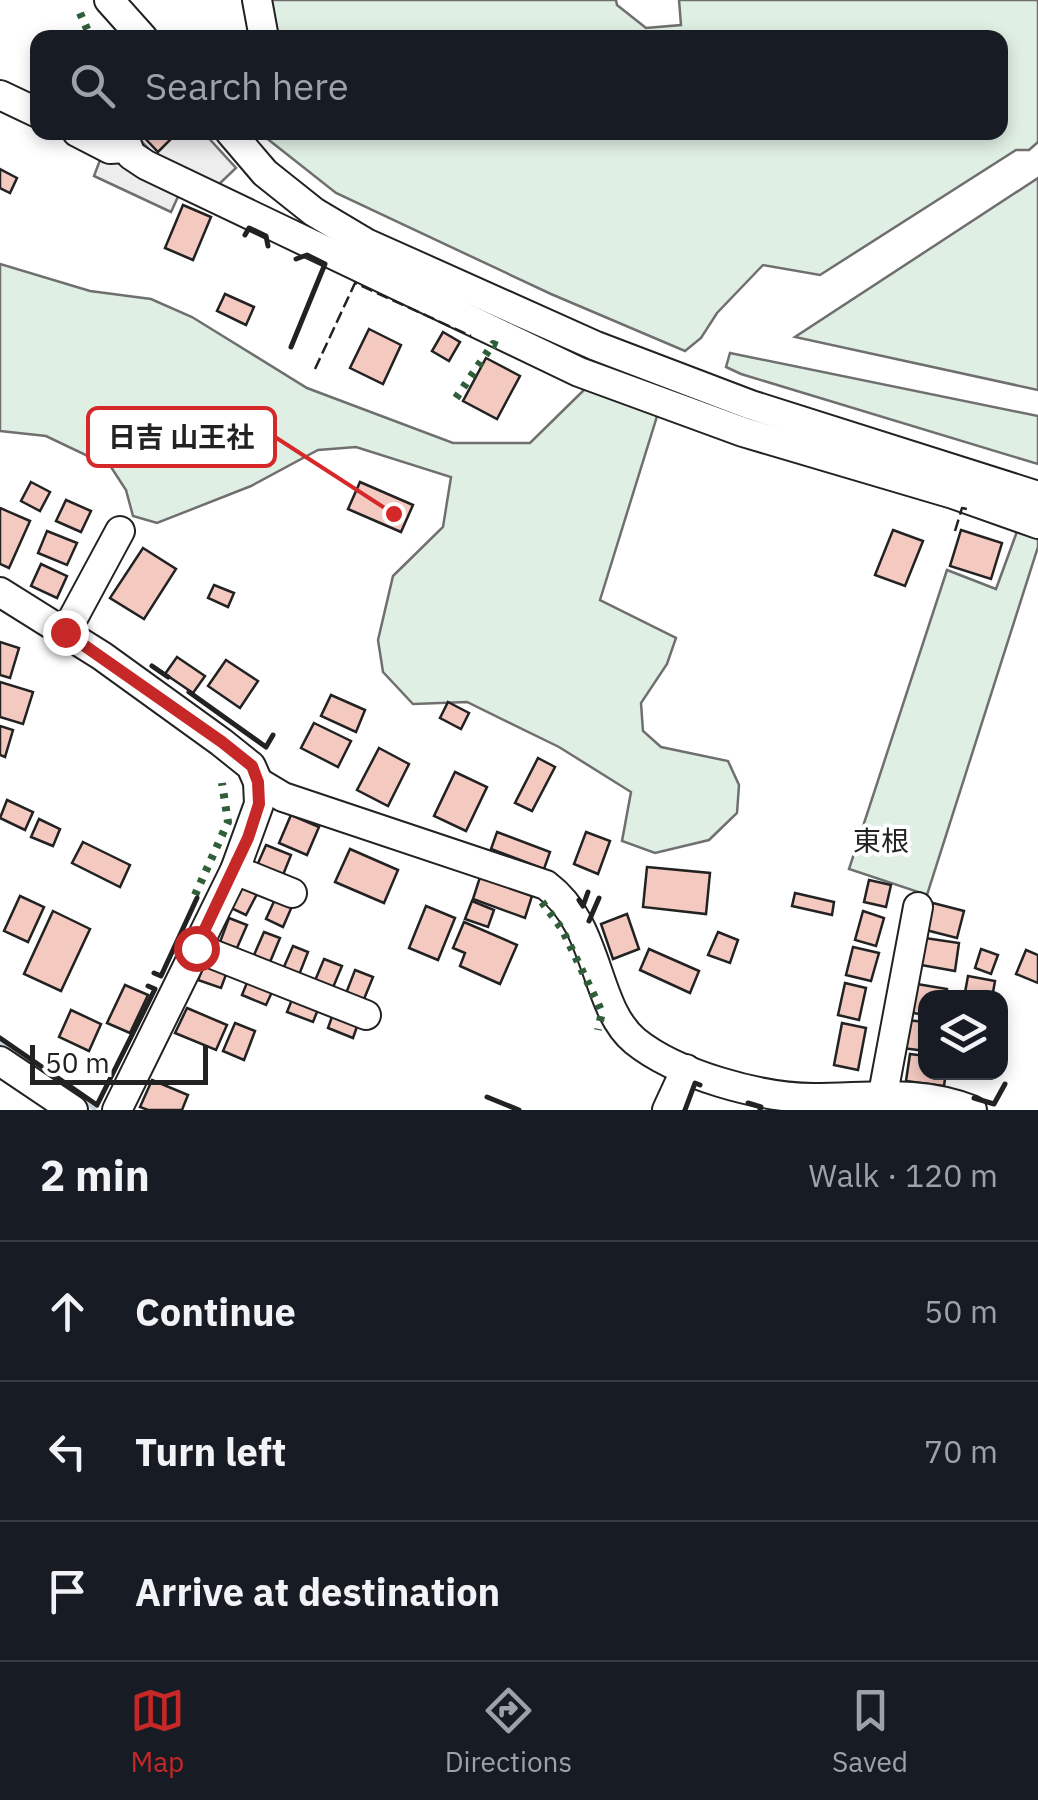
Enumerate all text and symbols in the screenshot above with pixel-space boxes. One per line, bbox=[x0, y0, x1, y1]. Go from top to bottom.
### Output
search box bbox=[30, 30, 1008, 140]
icon: search bbox=[65, 58, 120, 113]
text: Search here bbox=[145, 61, 349, 110]
callout: 日吉 山王社 bbox=[88, 408, 275, 466]
text: 日吉 山王社 bbox=[108, 418, 254, 455]
route end bbox=[43, 610, 89, 656]
district label: 東根 bbox=[853, 822, 909, 859]
route start bbox=[174, 926, 220, 972]
map controls bbox=[918, 990, 1008, 1080]
button: layers bbox=[918, 990, 1008, 1080]
scale bar bbox=[30, 1040, 208, 1084]
text: 50 m bbox=[45, 1044, 110, 1081]
text: 2 min bbox=[40, 1148, 150, 1203]
text: Walk · 120 m bbox=[809, 1154, 998, 1196]
icon: ahead bbox=[40, 1284, 95, 1339]
text: Continue bbox=[135, 1287, 296, 1336]
text: 50 m bbox=[924, 1290, 998, 1332]
icon: left bbox=[40, 1424, 95, 1479]
text: Turn left bbox=[135, 1427, 286, 1476]
text: 70 m bbox=[924, 1430, 998, 1472]
icon: arrive bbox=[40, 1564, 95, 1619]
text: Arrive at destination bbox=[135, 1567, 500, 1616]
tab: Map bbox=[130, 1683, 185, 1780]
tab: Directions bbox=[445, 1683, 572, 1780]
tab: Saved bbox=[832, 1683, 908, 1780]

